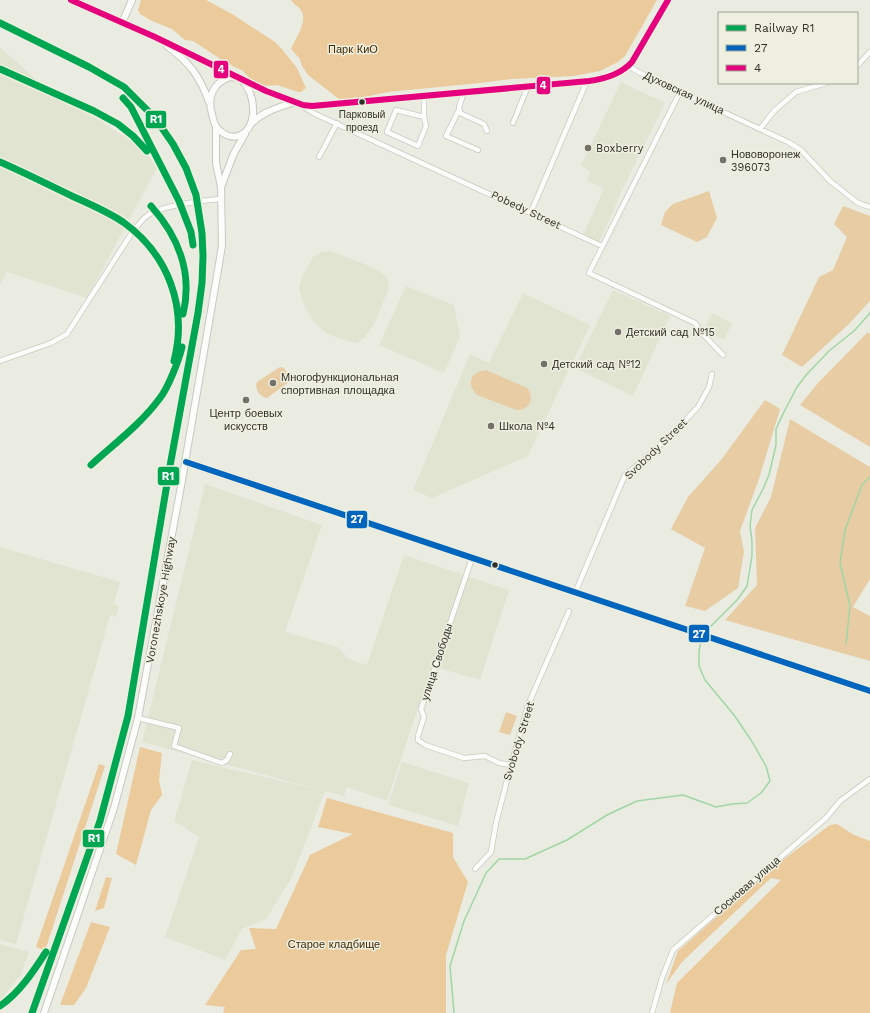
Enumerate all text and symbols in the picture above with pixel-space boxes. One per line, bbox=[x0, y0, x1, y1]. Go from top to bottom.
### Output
legend bbox=[718, 12, 858, 84]
text: Railway R1 bbox=[754, 21, 814, 35]
text: 27 bbox=[754, 41, 768, 55]
park label: Парк КиО bbox=[328, 43, 378, 56]
line badge: 4 bbox=[213, 60, 229, 79]
text: 4 bbox=[754, 61, 761, 75]
text: 4 bbox=[217, 63, 225, 76]
street label: Духовская улица bbox=[642, 69, 727, 118]
line badge: 4 bbox=[536, 76, 551, 95]
text: 4 bbox=[539, 79, 547, 92]
marker: Парковый проезд bbox=[357, 97, 367, 107]
place label: Парковый проезд bbox=[339, 109, 385, 133]
line badge: R1 bbox=[145, 110, 167, 129]
text: R1 bbox=[150, 113, 162, 126]
place label: Boxberry bbox=[596, 142, 644, 155]
marker: Boxberry bbox=[583, 143, 593, 153]
place label: Нововоронеж 396073 bbox=[731, 148, 801, 174]
marker: Нововоронеж 396073 bbox=[718, 155, 728, 165]
street label: Pobedy Street bbox=[489, 188, 563, 232]
place label: Детский сад №15 bbox=[626, 326, 715, 339]
marker: Детский сад №15 bbox=[613, 327, 623, 337]
place label: Детский сад №12 bbox=[552, 358, 641, 371]
marker: Детский сад №12 bbox=[539, 359, 549, 369]
place label: Многофункциональная спортивная площадка bbox=[281, 371, 399, 397]
marker: Многофункциональная спортивная площадка bbox=[268, 378, 278, 388]
marker: Центр боевых искусств bbox=[241, 395, 251, 405]
place label: Центр боевых искусств bbox=[209, 407, 283, 433]
street label: Svobody Street bbox=[622, 416, 690, 482]
place label: Школа №4 bbox=[499, 420, 555, 433]
marker: Школа №4 bbox=[486, 421, 496, 431]
line badge: R1 bbox=[157, 466, 180, 486]
text: R1 bbox=[162, 470, 174, 483]
line badge: 27 bbox=[346, 510, 368, 529]
text: 27 bbox=[350, 513, 364, 526]
street label: Voronezhskoye Highway bbox=[143, 535, 179, 664]
unlabelled marker bbox=[490, 560, 500, 570]
street label: улица Свободы bbox=[418, 622, 456, 702]
line badge: 27 bbox=[688, 624, 710, 643]
text: 27 bbox=[692, 628, 706, 641]
street label: Svobody Street bbox=[501, 700, 537, 782]
line badge: R1 bbox=[82, 829, 105, 848]
text: R1 bbox=[88, 832, 100, 845]
street label: Сосновая улица bbox=[711, 853, 783, 918]
park label: Старое кладбище bbox=[288, 938, 380, 951]

